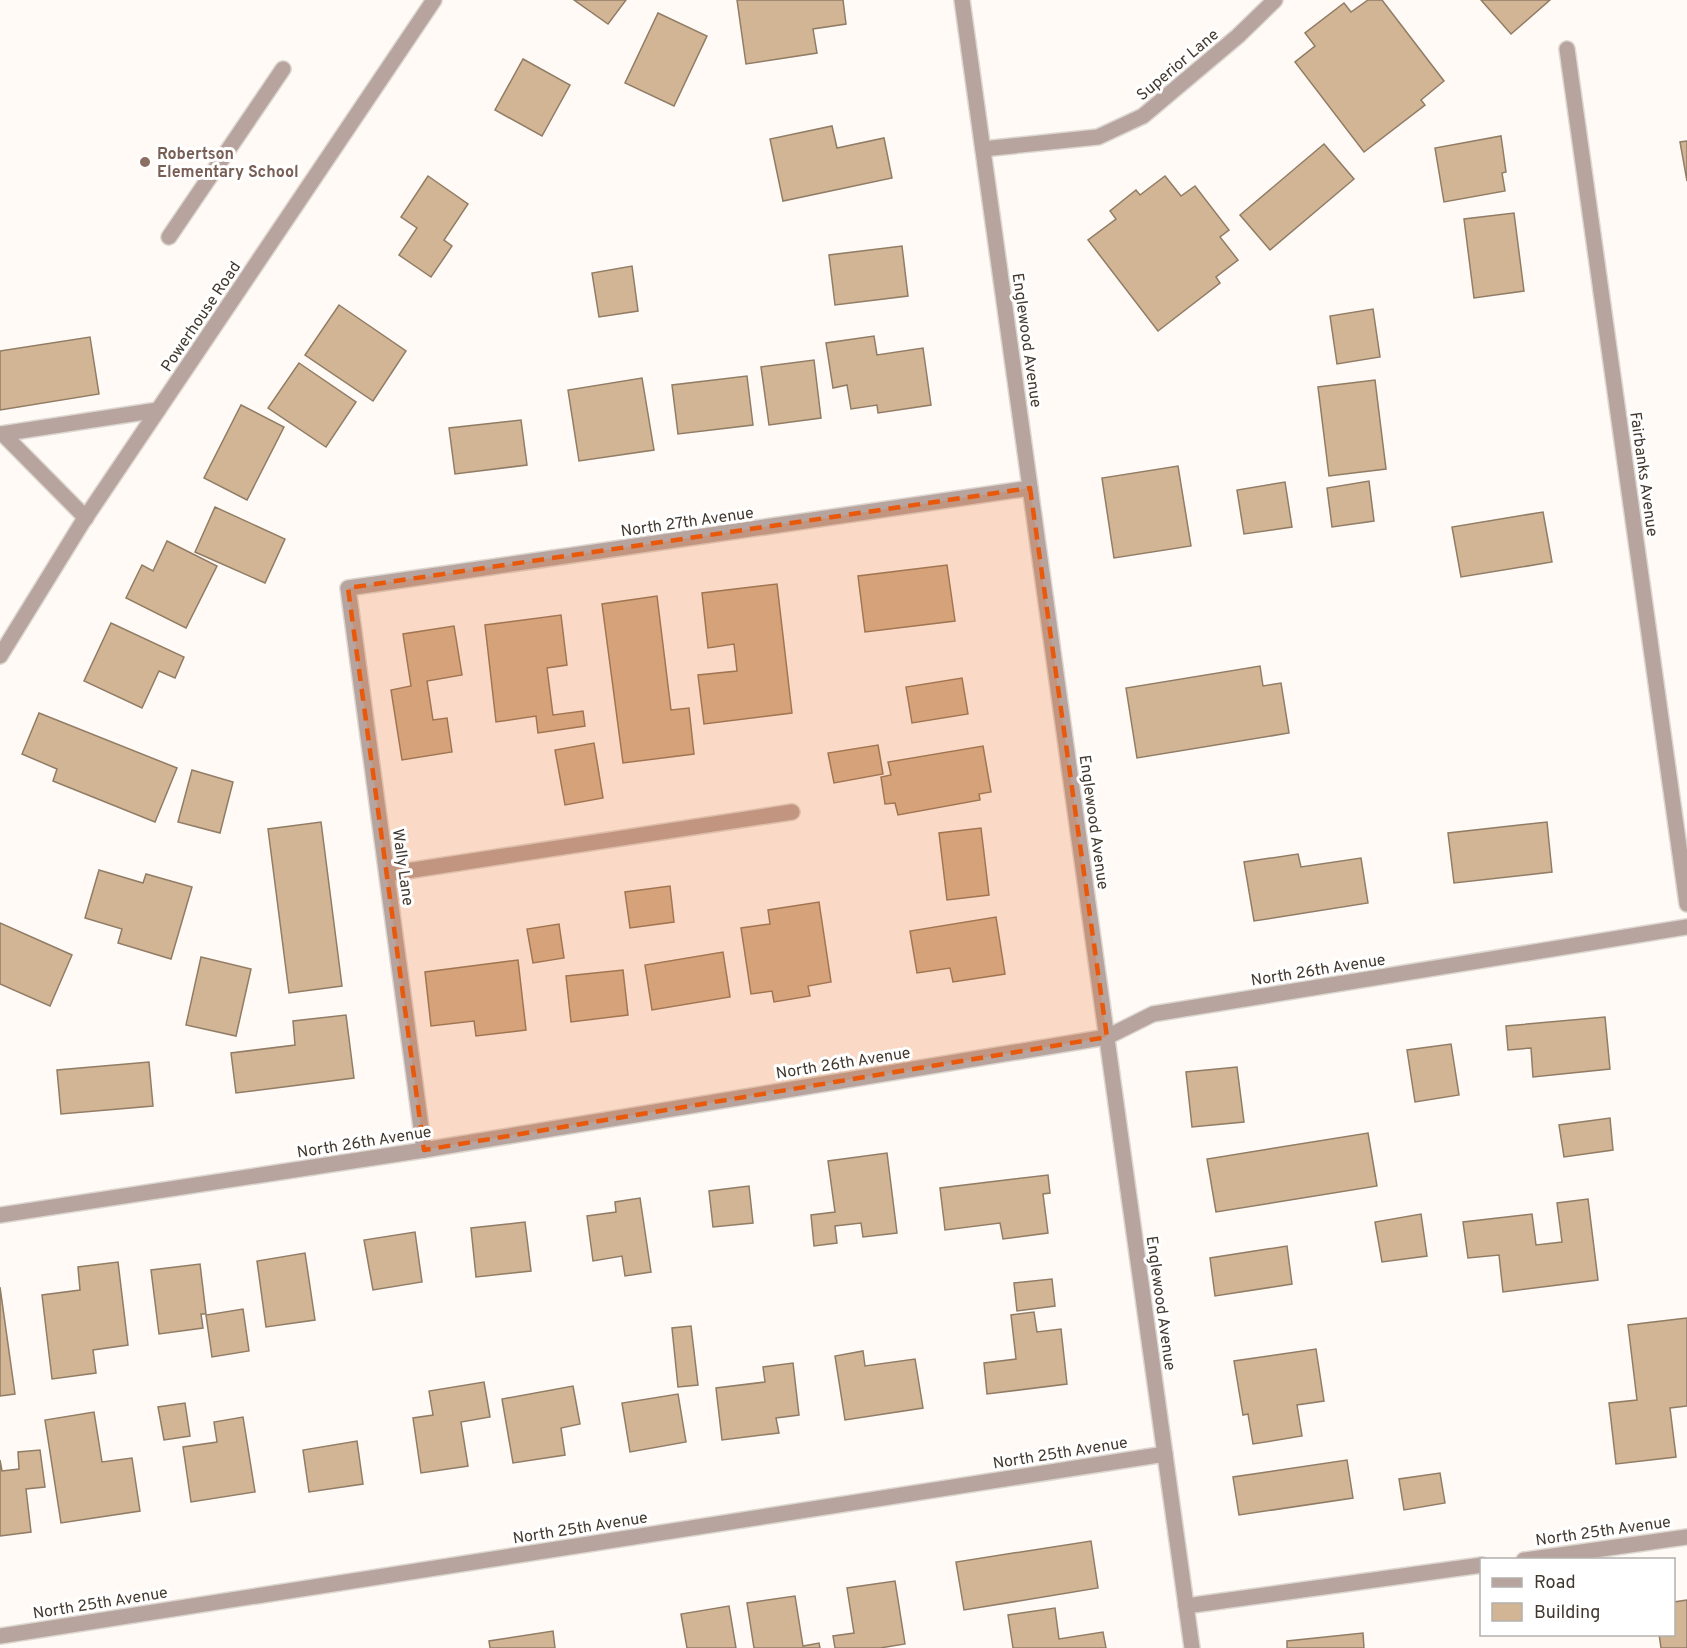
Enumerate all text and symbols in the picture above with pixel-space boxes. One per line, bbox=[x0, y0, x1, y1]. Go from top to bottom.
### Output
street label: Superior Lane bbox=[1133, 25, 1223, 106]
place label: Robertson Elementary School bbox=[157, 145, 299, 183]
marker: Robertson Elementary School bbox=[138, 155, 152, 169]
street label: Powerhouse Road bbox=[157, 258, 246, 376]
street label: Englewood Avenue bbox=[1007, 272, 1045, 409]
street label: Fairbanks Avenue bbox=[1624, 411, 1662, 538]
street label: North 27th Avenue bbox=[620, 504, 755, 542]
street label: Englewood Avenue bbox=[1074, 754, 1112, 891]
street label: Wally Lane bbox=[387, 828, 417, 907]
street label: North 26th Avenue bbox=[1250, 950, 1387, 991]
street label: North 26th Avenue bbox=[775, 1043, 912, 1084]
street label: North 26th Avenue bbox=[296, 1122, 433, 1163]
street label: Englewood Avenue bbox=[1141, 1235, 1179, 1372]
street label: North 25th Avenue bbox=[991, 1433, 1129, 1475]
street label: North 25th Avenue bbox=[511, 1508, 649, 1550]
street label: North 25th Avenue bbox=[1534, 1513, 1672, 1551]
legend bbox=[1480, 1558, 1675, 1636]
text: Road bbox=[1534, 1572, 1576, 1595]
street label: North 25th Avenue bbox=[31, 1583, 169, 1625]
text: Building bbox=[1534, 1602, 1600, 1625]

